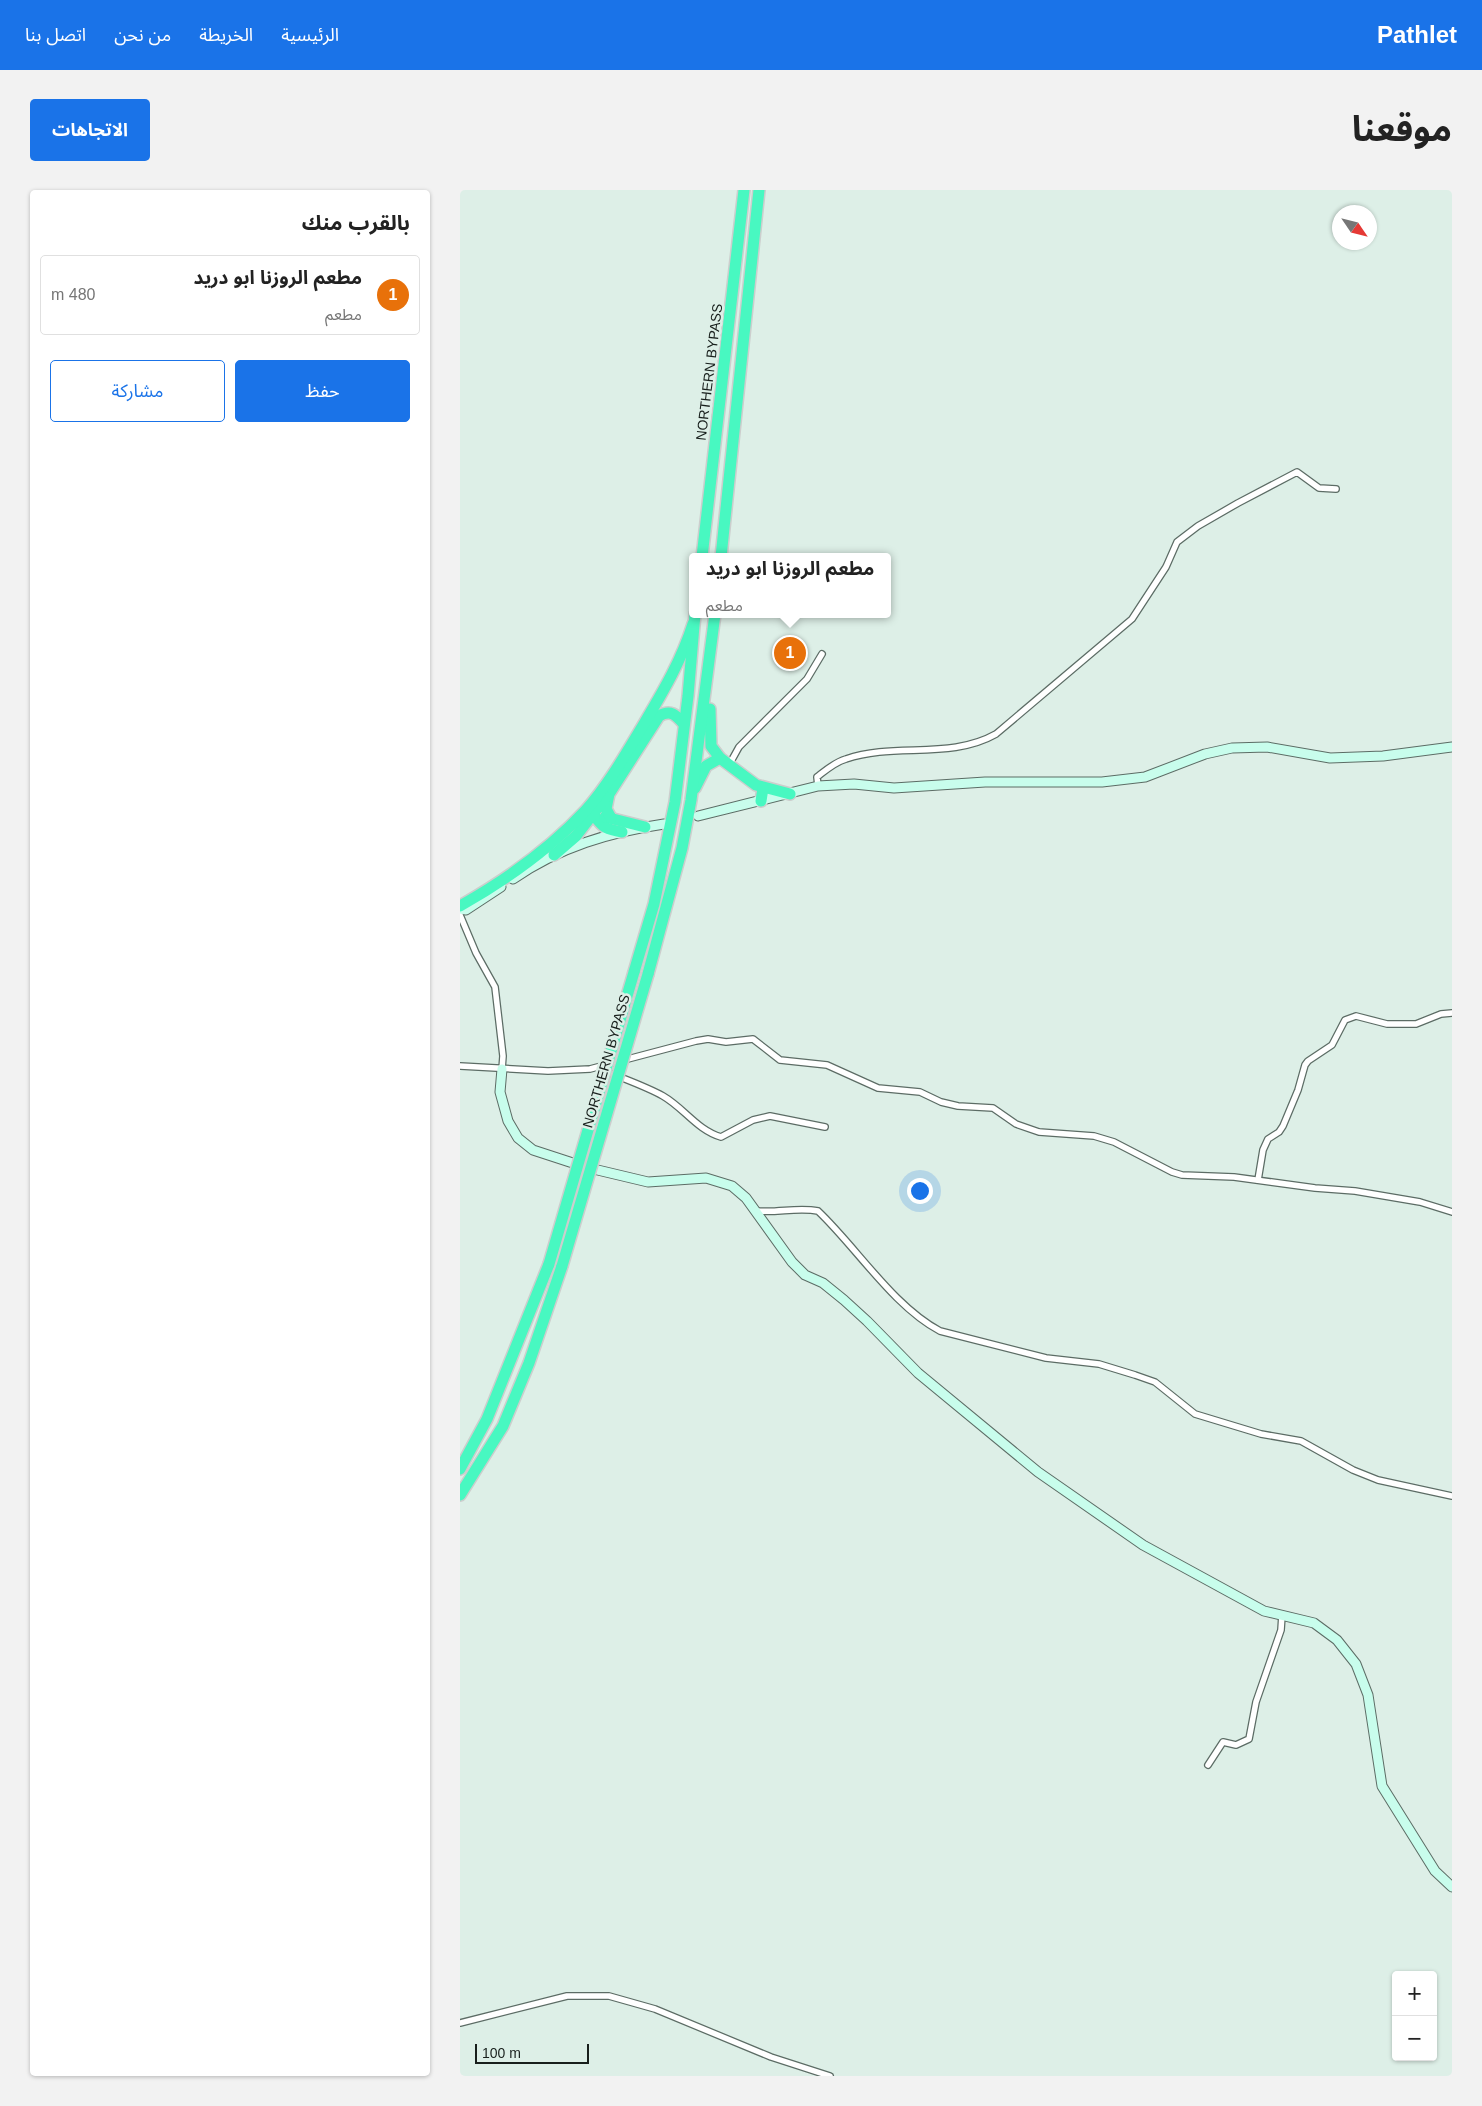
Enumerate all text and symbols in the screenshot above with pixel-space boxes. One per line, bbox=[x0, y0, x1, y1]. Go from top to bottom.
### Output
text: Pathlet bbox=[1377, 21, 1457, 48]
text: اتصل بنا bbox=[25, 25, 86, 45]
text: من نحن bbox=[114, 25, 171, 45]
text: الخريطة bbox=[199, 25, 253, 45]
text: الرئيسية bbox=[281, 25, 339, 45]
button: الاتجاهات bbox=[30, 99, 150, 161]
text: موقعنا bbox=[1352, 109, 1452, 148]
north arrow bbox=[1332, 205, 1377, 250]
text: بالقرب منك bbox=[302, 211, 410, 234]
text: مطعم الروزنا ابو دريد bbox=[194, 267, 362, 288]
text: 480 m bbox=[51, 286, 95, 303]
text: 1 bbox=[389, 286, 397, 303]
street label: NORTHERN BYPASS bbox=[693, 303, 725, 441]
text: مطعم bbox=[325, 306, 362, 323]
button: مشاركة bbox=[50, 360, 225, 422]
button: حفظ bbox=[235, 360, 410, 422]
popup bbox=[689, 553, 891, 618]
text: مطعم الروزنا ابو دريد bbox=[706, 558, 874, 579]
text: مطعم bbox=[706, 597, 743, 614]
pin: 1 bbox=[774, 634, 806, 672]
street label: NORTHERN BYPASS bbox=[579, 992, 633, 1130]
your location bbox=[907, 1178, 933, 1204]
map controls bbox=[1392, 1971, 1437, 2061]
button: + bbox=[1392, 1971, 1437, 2016]
button: − bbox=[1392, 2016, 1437, 2061]
scale bar bbox=[475, 2041, 589, 2064]
text: 100 m bbox=[482, 2045, 521, 2061]

